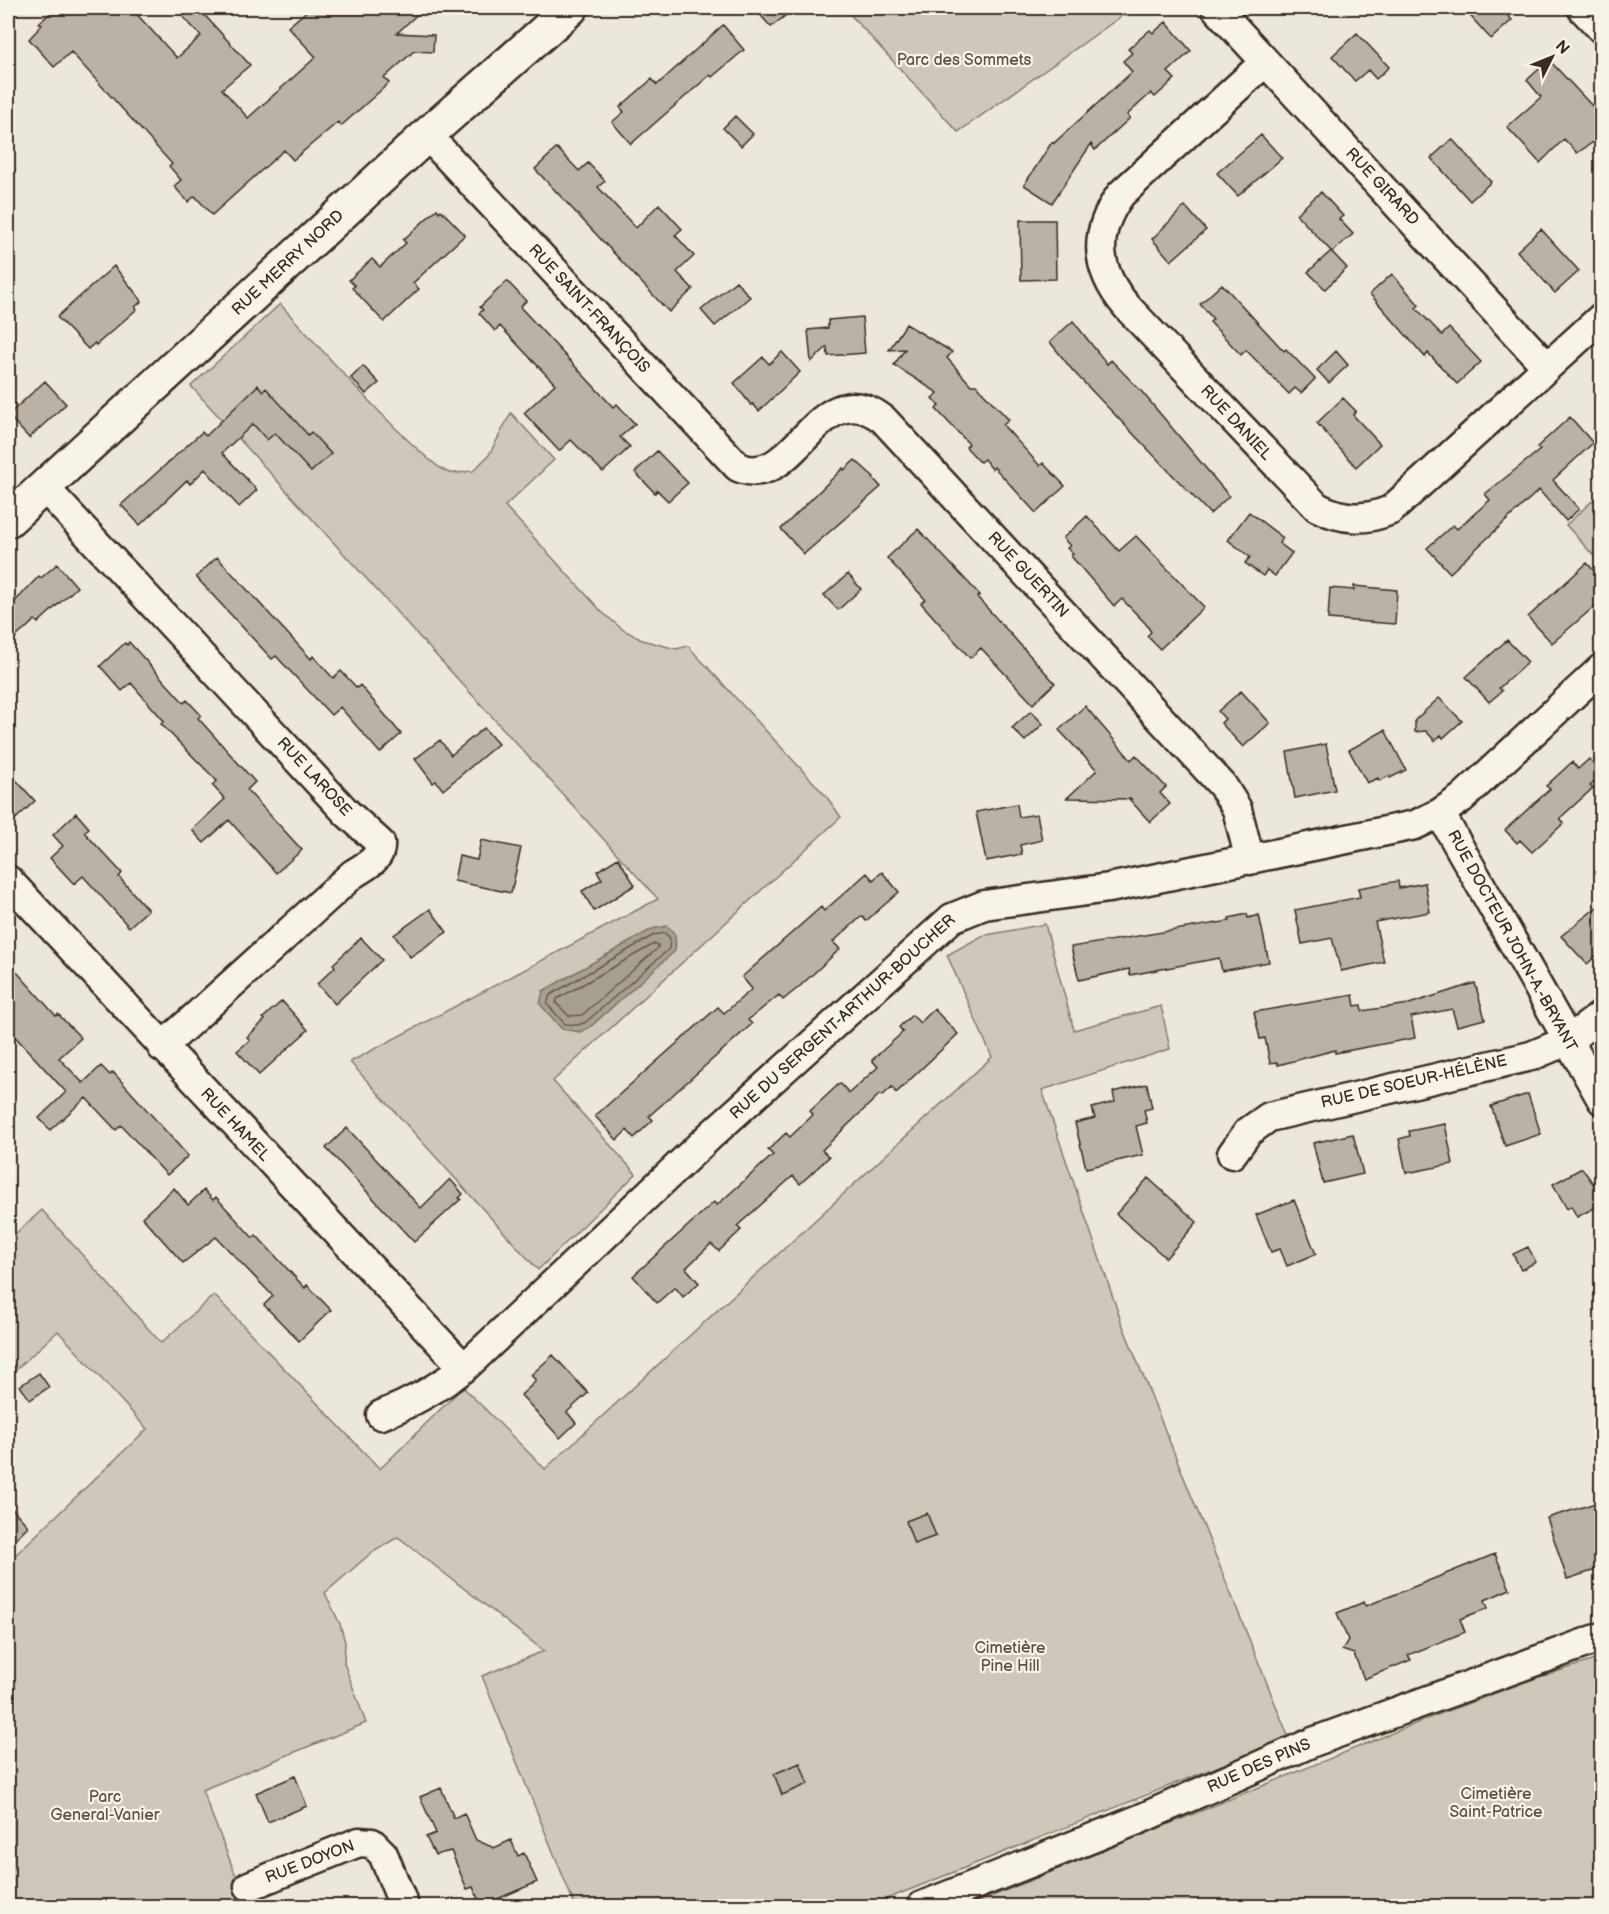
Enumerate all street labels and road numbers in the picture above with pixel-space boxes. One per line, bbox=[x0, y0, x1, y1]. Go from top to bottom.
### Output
street label: RUE GIRARD bbox=[1341, 144, 1423, 230]
street label: RUE MERRY NORD bbox=[228, 206, 348, 320]
street label: RUE SAINT-FRANÇOIS bbox=[524, 241, 654, 377]
street label: RUE DANIEL bbox=[1196, 382, 1276, 465]
street label: RUE GUERTIN bbox=[983, 528, 1073, 622]
street label: RUE LAROSE bbox=[273, 734, 355, 820]
street label: RUE DOCTEUR JOHN-A.-BRYANT bbox=[1443, 827, 1581, 1055]
street label: RUE DU SERGENT-ARTHUR-BOUCHER bbox=[726, 911, 960, 1123]
street label: RUE DE SOEUR-HÉLÈNE bbox=[1319, 1049, 1509, 1113]
street label: RUE HAMEL bbox=[196, 1085, 274, 1166]
street label: RUE DES PINS bbox=[1204, 1735, 1314, 1797]
street label: RUE DOYON bbox=[263, 1836, 357, 1888]

